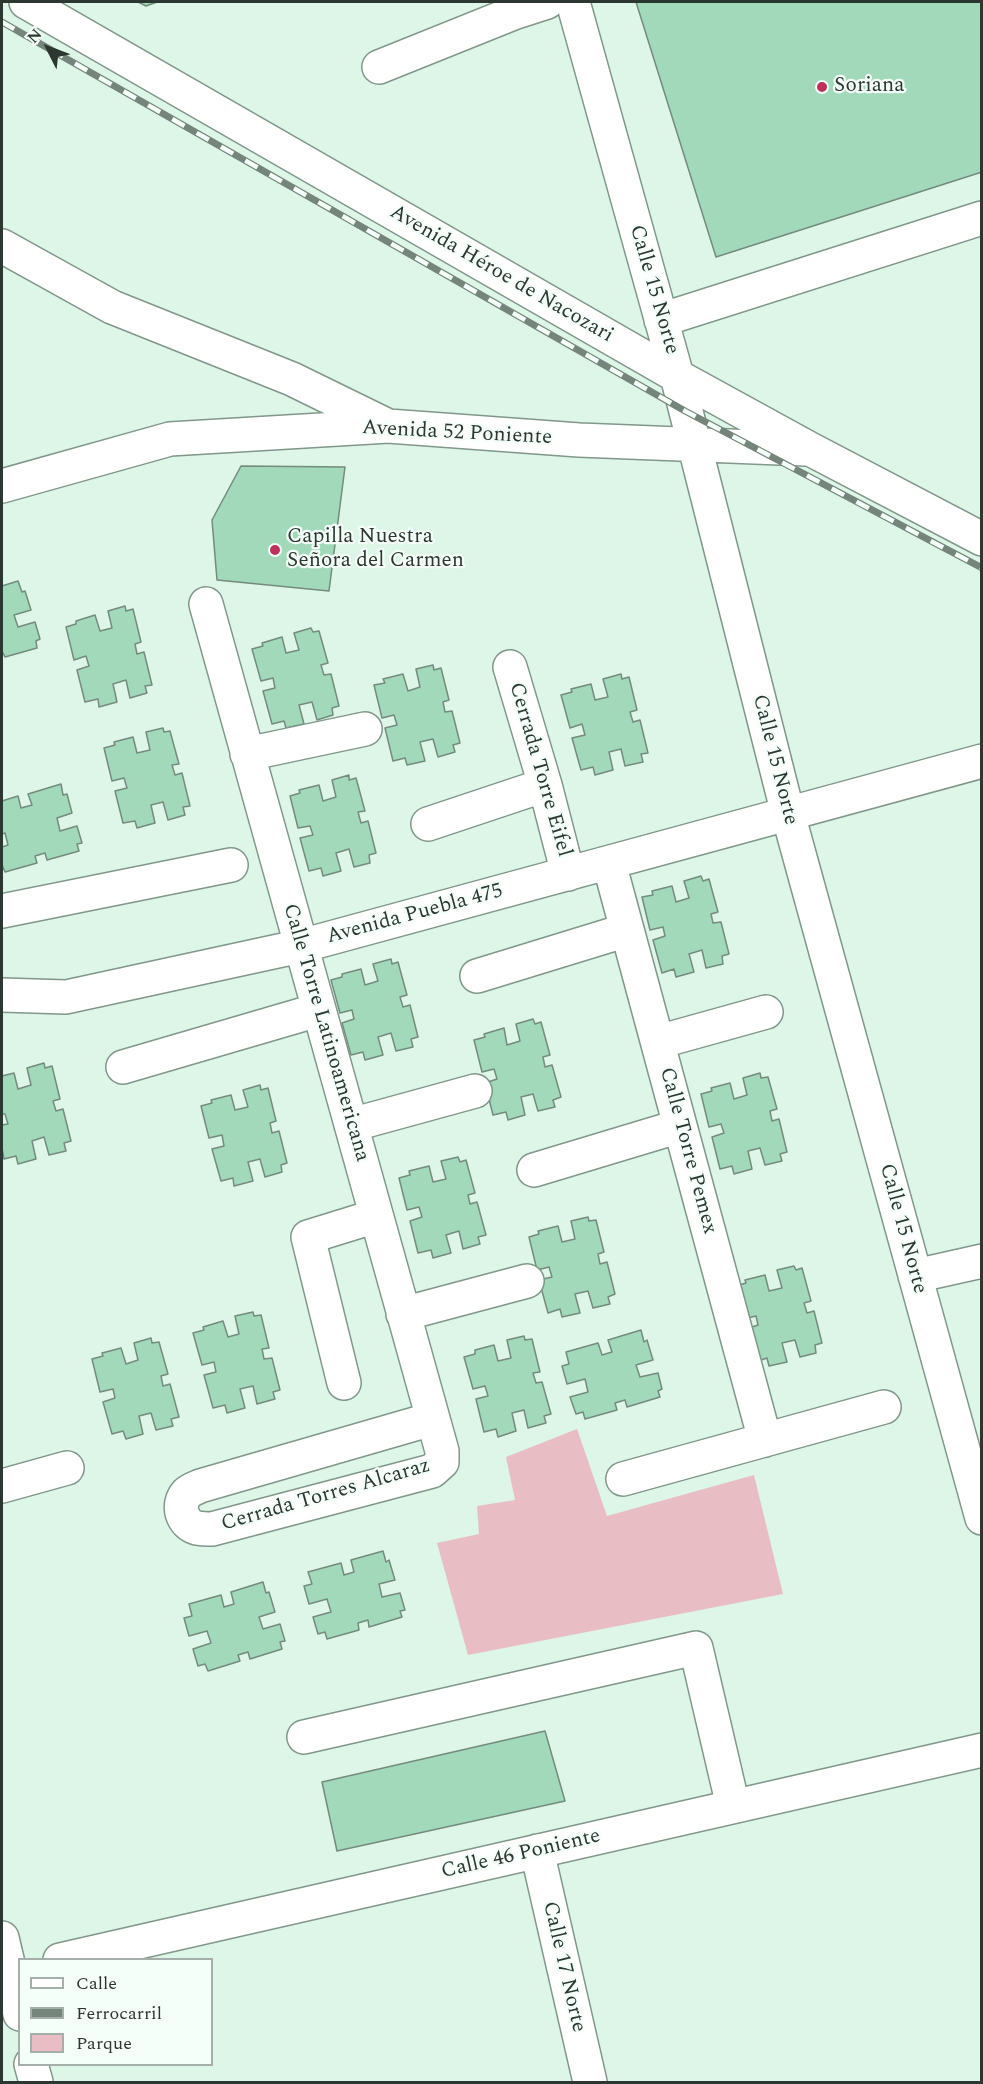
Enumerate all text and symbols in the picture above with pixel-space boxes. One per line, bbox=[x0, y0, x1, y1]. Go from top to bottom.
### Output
north arrow bbox=[18, 18, 78, 78]
text: N bbox=[21, 23, 48, 49]
place label: Soriana bbox=[834, 74, 904, 100]
marker: Soriana bbox=[815, 80, 829, 94]
street label: Avenida Héroe de Nacozari bbox=[385, 201, 617, 349]
street label: Calle 15 Norte bbox=[622, 222, 684, 358]
street label: Avenida 52 Poniente bbox=[361, 416, 553, 452]
place label: Capilla Nuestra Señora del Carmen bbox=[287, 525, 464, 575]
marker: Capilla Nuestra Señora del Carmen bbox=[268, 543, 282, 557]
street label: Cerrada Torre Eifel bbox=[502, 680, 576, 860]
street label: Calle 15 Norte bbox=[746, 692, 802, 828]
street label: Avenida Puebla 475 bbox=[324, 879, 506, 951]
street label: Calle Torre Latinoamericana bbox=[276, 901, 374, 1165]
street label: Calle Torre Pemex bbox=[653, 1065, 721, 1237]
street label: Calle 15 Norte bbox=[873, 1161, 931, 1297]
street label: Cerrada Torres Alcaraz bbox=[219, 1454, 433, 1538]
street label: Calle 46 Poniente bbox=[439, 1824, 603, 1886]
street label: Calle 17 Norte bbox=[536, 1899, 590, 2035]
legend bbox=[18, 1958, 213, 2066]
text: Calle bbox=[76, 1970, 117, 1997]
text: Ferrocarril bbox=[76, 2000, 162, 2027]
text: Parque bbox=[76, 2030, 132, 2057]

